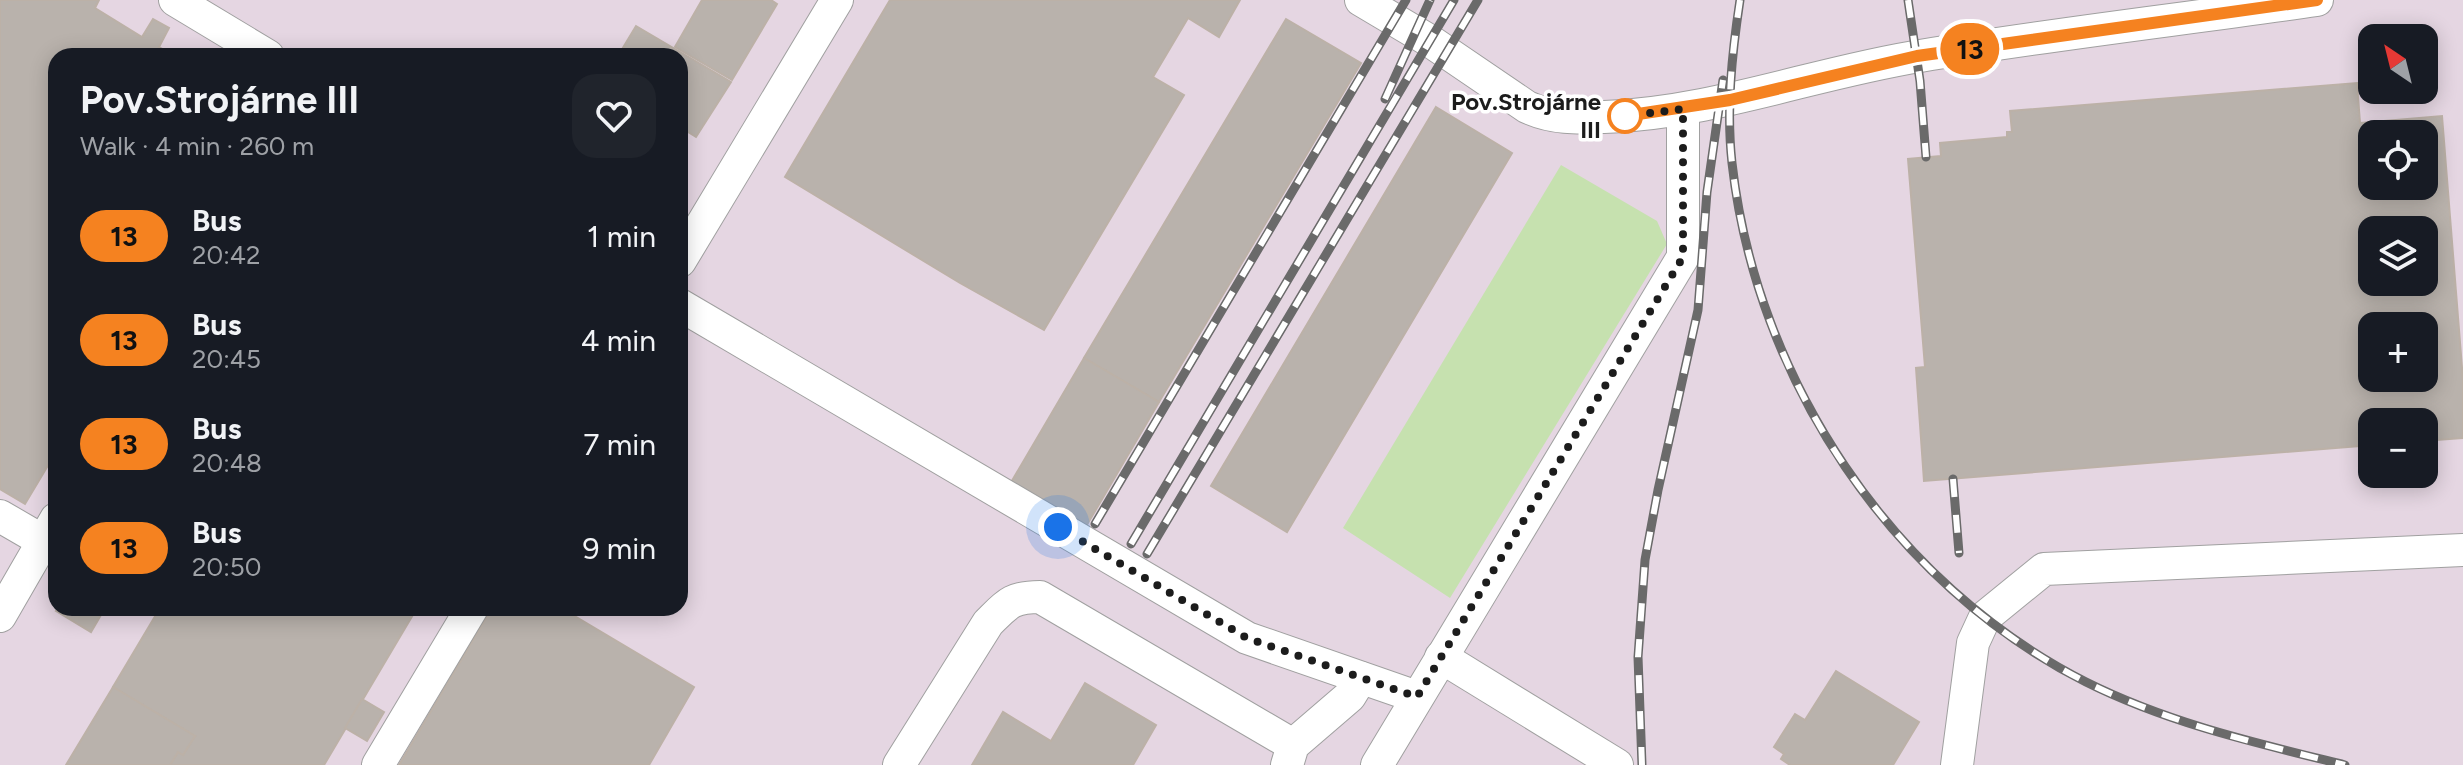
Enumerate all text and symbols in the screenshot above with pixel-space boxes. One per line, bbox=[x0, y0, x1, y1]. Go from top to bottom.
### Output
line badge: 13 bbox=[1934, 23, 2006, 75]
north arrow bbox=[2358, 24, 2438, 104]
map controls bbox=[2358, 24, 2438, 488]
text: 13 bbox=[1956, 32, 1984, 66]
button: heart bbox=[572, 74, 656, 158]
text: Pov.Strojárne III bbox=[80, 77, 359, 123]
place label: Pov.Strojárne III bbox=[1451, 87, 1601, 144]
marker: Pov.Strojárne III bbox=[1608, 99, 1642, 133]
button: locate bbox=[2358, 120, 2438, 200]
text: Walk · 4 min · 260 m bbox=[80, 130, 314, 162]
text: Bus bbox=[192, 202, 241, 239]
button: layers bbox=[2358, 216, 2438, 296]
text: 1 min bbox=[587, 218, 656, 255]
text: 13 bbox=[110, 219, 138, 253]
text: 20:42 bbox=[192, 239, 260, 271]
text: Bus bbox=[192, 306, 241, 343]
button: + bbox=[2358, 312, 2438, 392]
text: 4 min bbox=[581, 322, 656, 359]
text: 13 bbox=[110, 323, 138, 357]
text: 20:45 bbox=[192, 343, 261, 375]
button: − bbox=[2358, 408, 2438, 488]
text: Bus bbox=[192, 410, 241, 447]
text: 7 min bbox=[583, 426, 656, 463]
text: 13 bbox=[110, 427, 138, 461]
text: 20:48 bbox=[192, 447, 262, 479]
your location bbox=[1038, 507, 1078, 547]
text: Bus bbox=[192, 514, 241, 551]
text: 9 min bbox=[582, 530, 656, 567]
text: 13 bbox=[110, 531, 138, 565]
text: 20:50 bbox=[192, 551, 261, 583]

